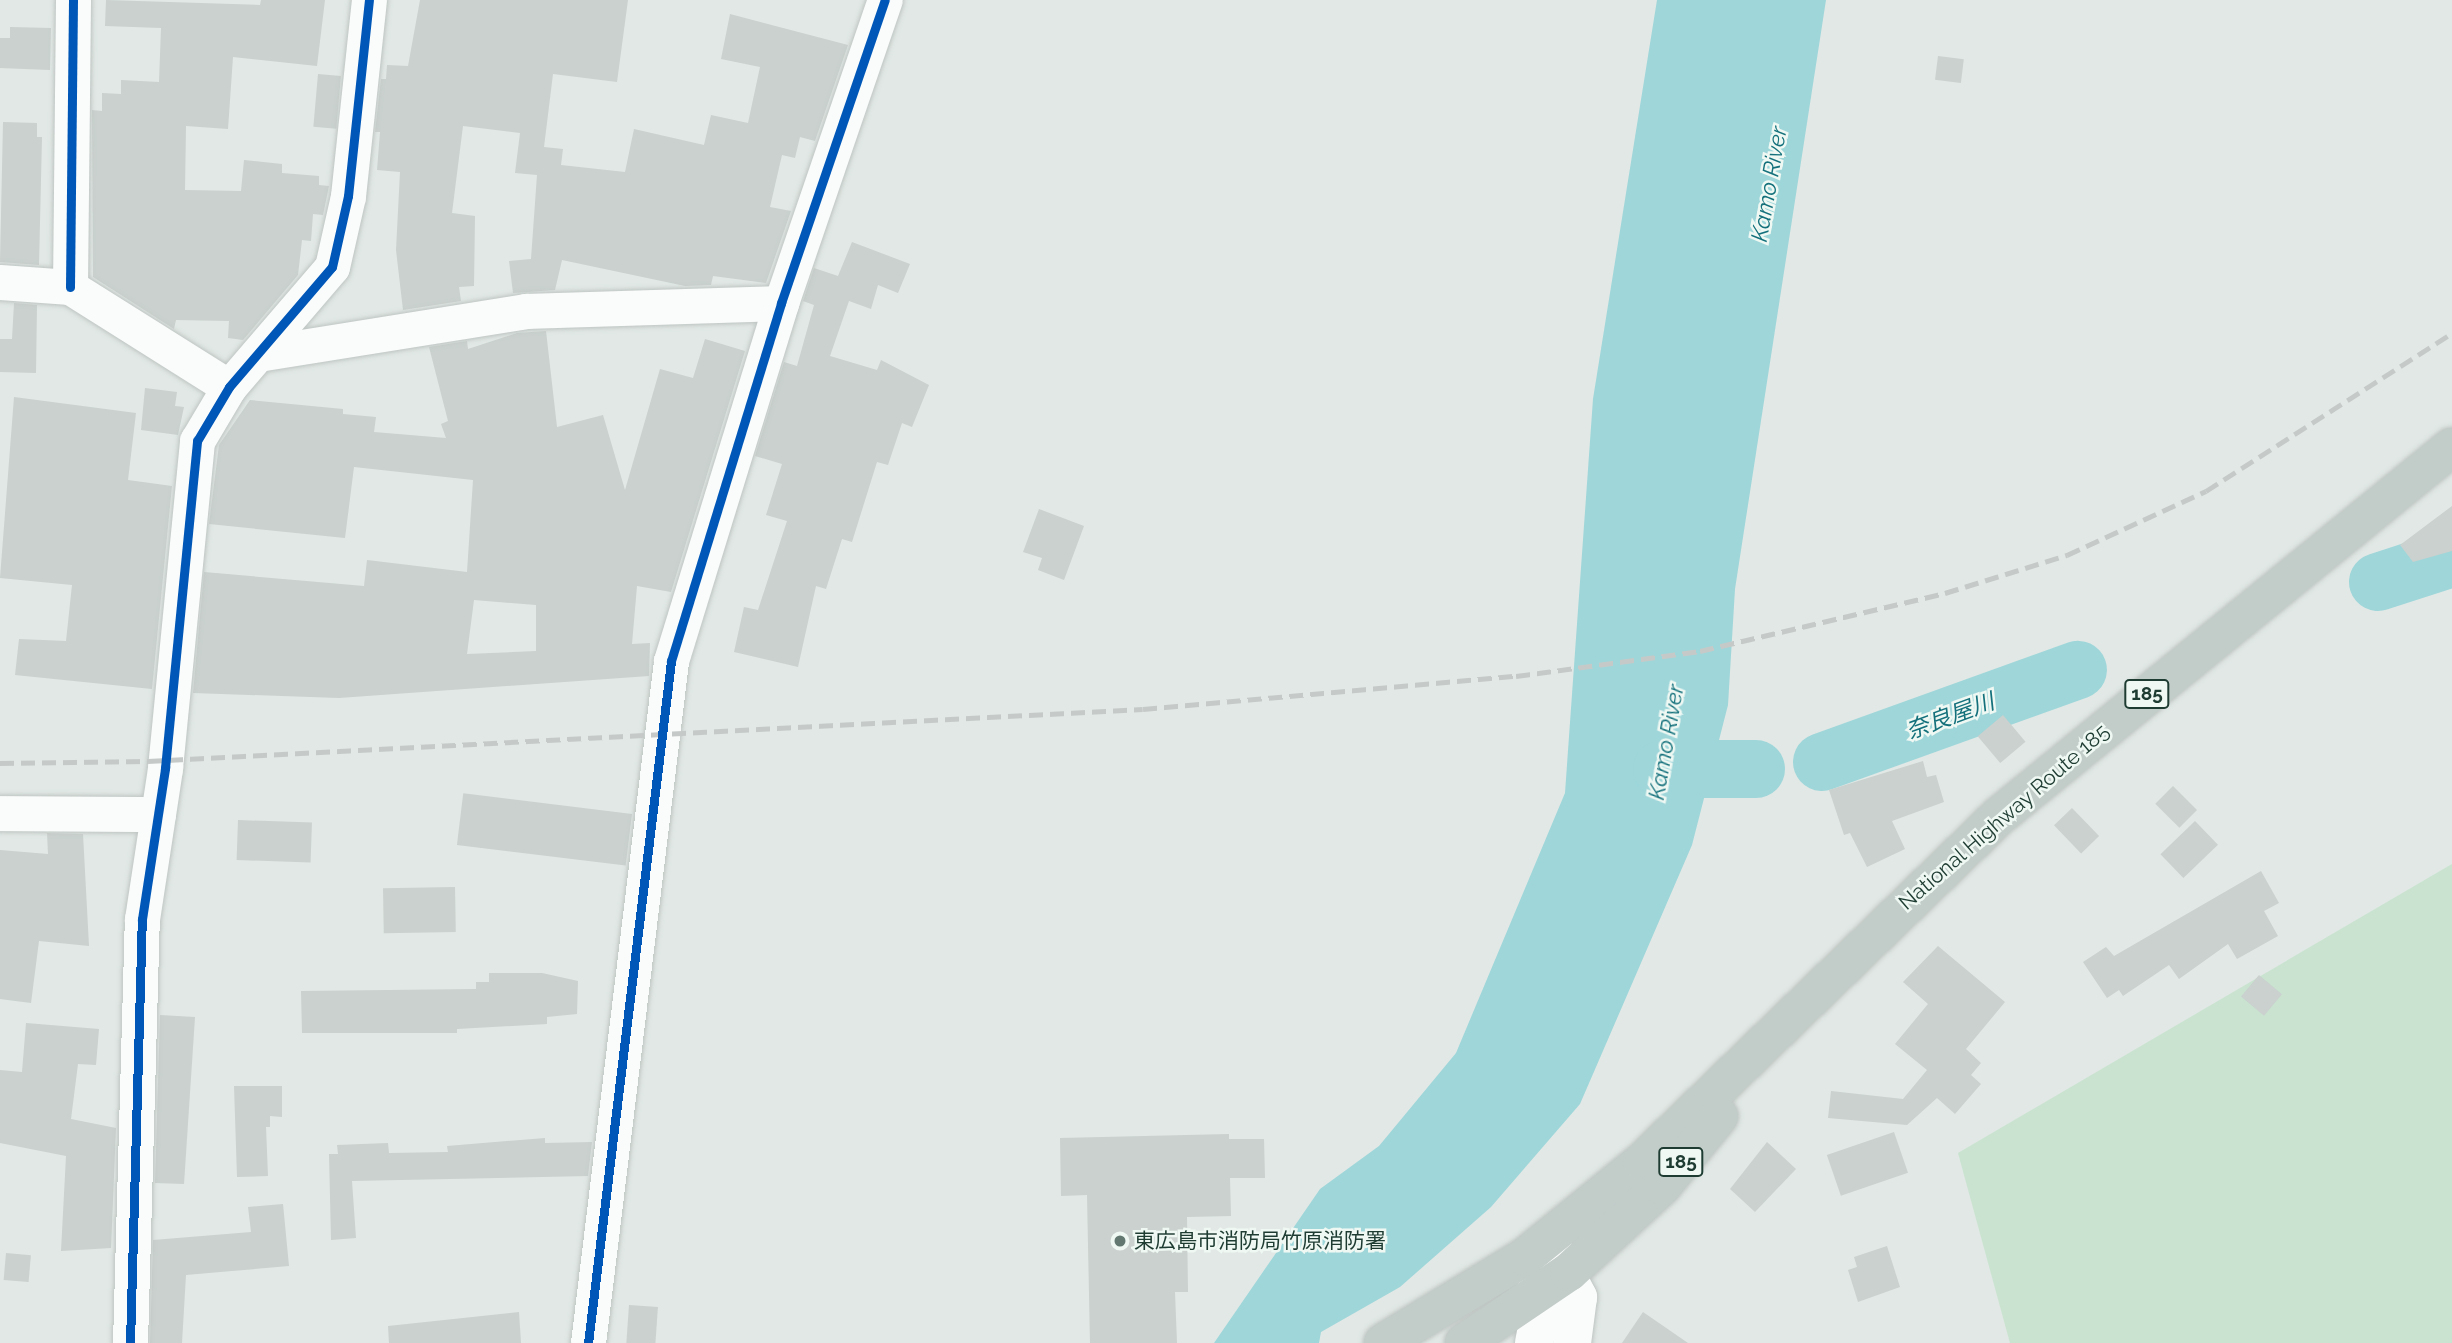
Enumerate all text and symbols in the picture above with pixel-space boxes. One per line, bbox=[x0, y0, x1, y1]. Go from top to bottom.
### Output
water label: Kamo River bbox=[1745, 124, 1793, 244]
road number: 185 bbox=[2124, 678, 2170, 709]
water label: Kamo River bbox=[1642, 682, 1690, 802]
water label: 奈良屋川 bbox=[1902, 687, 1998, 745]
street label: National Highway Route 185 bbox=[1893, 718, 2115, 916]
road number: 185 bbox=[1658, 1146, 1704, 1178]
place label: 東広島市消防局竹原消防署 bbox=[1134, 1228, 1386, 1254]
marker: 東広島市消防局竹原消防署 bbox=[1112, 1233, 1128, 1249]

